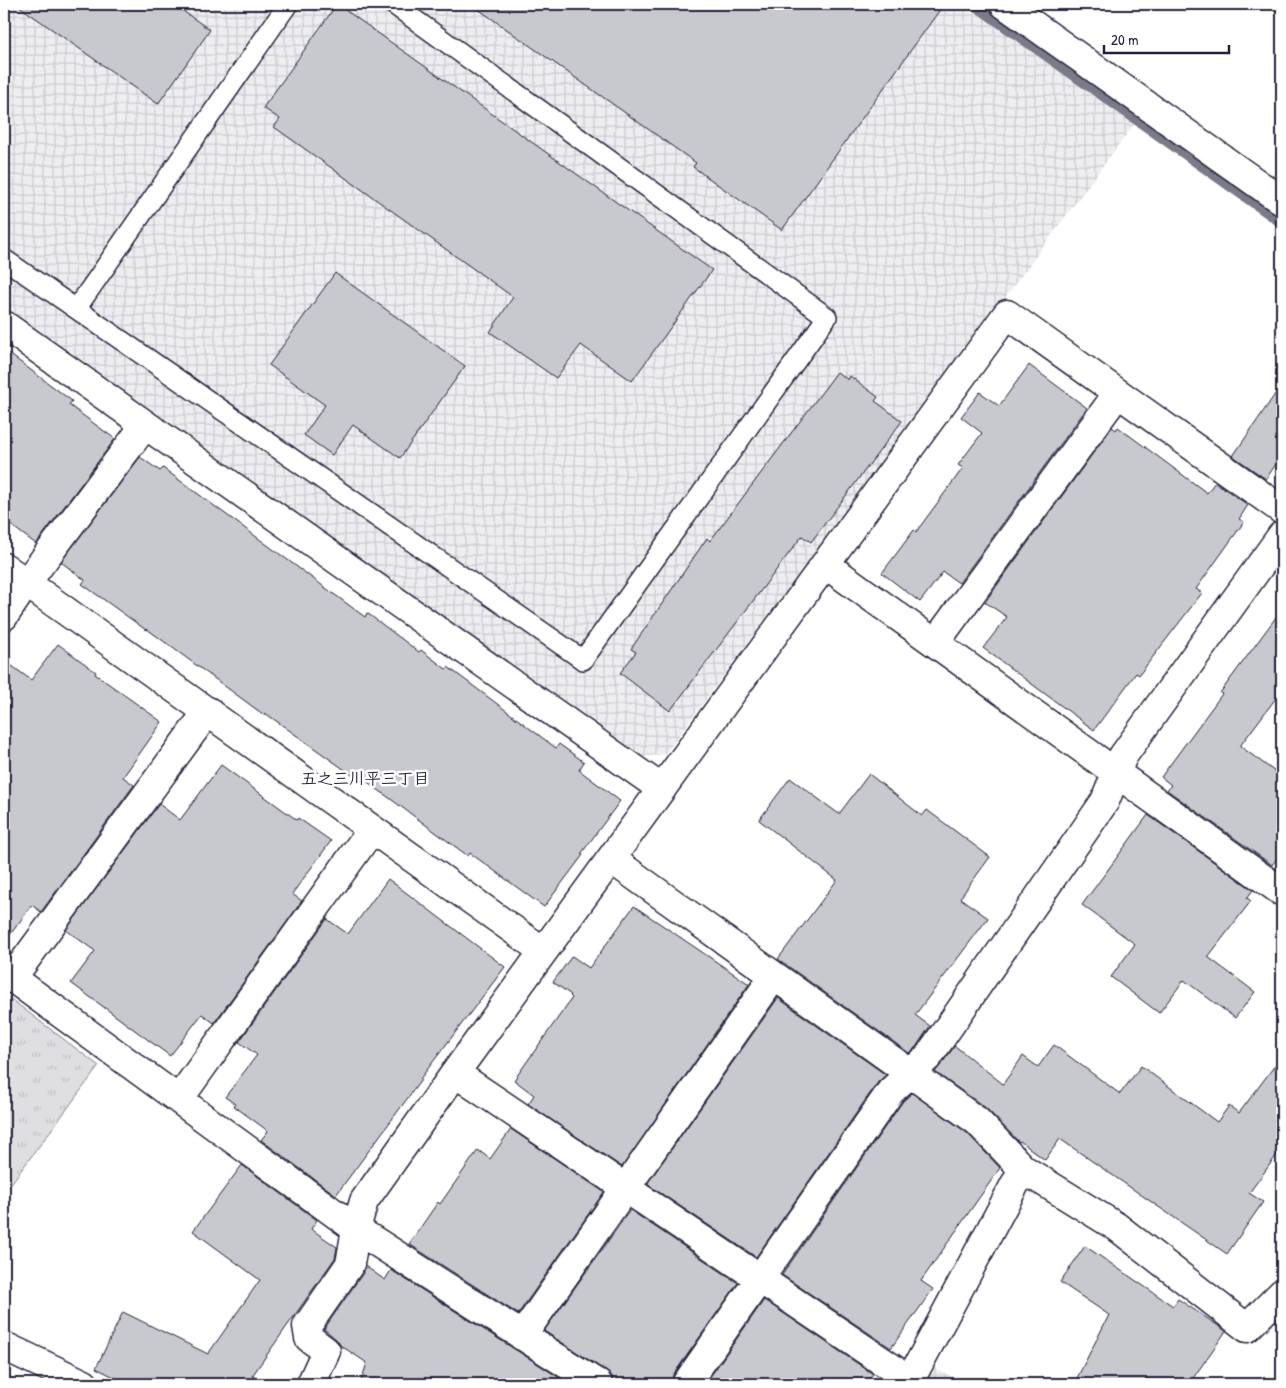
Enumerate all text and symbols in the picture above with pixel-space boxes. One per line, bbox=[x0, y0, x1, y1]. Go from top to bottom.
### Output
scale bar bbox=[1104, 22, 1228, 54]
text: 20 m bbox=[1111, 29, 1138, 50]
district label: 五之三川平三丁目 bbox=[301, 767, 429, 789]

